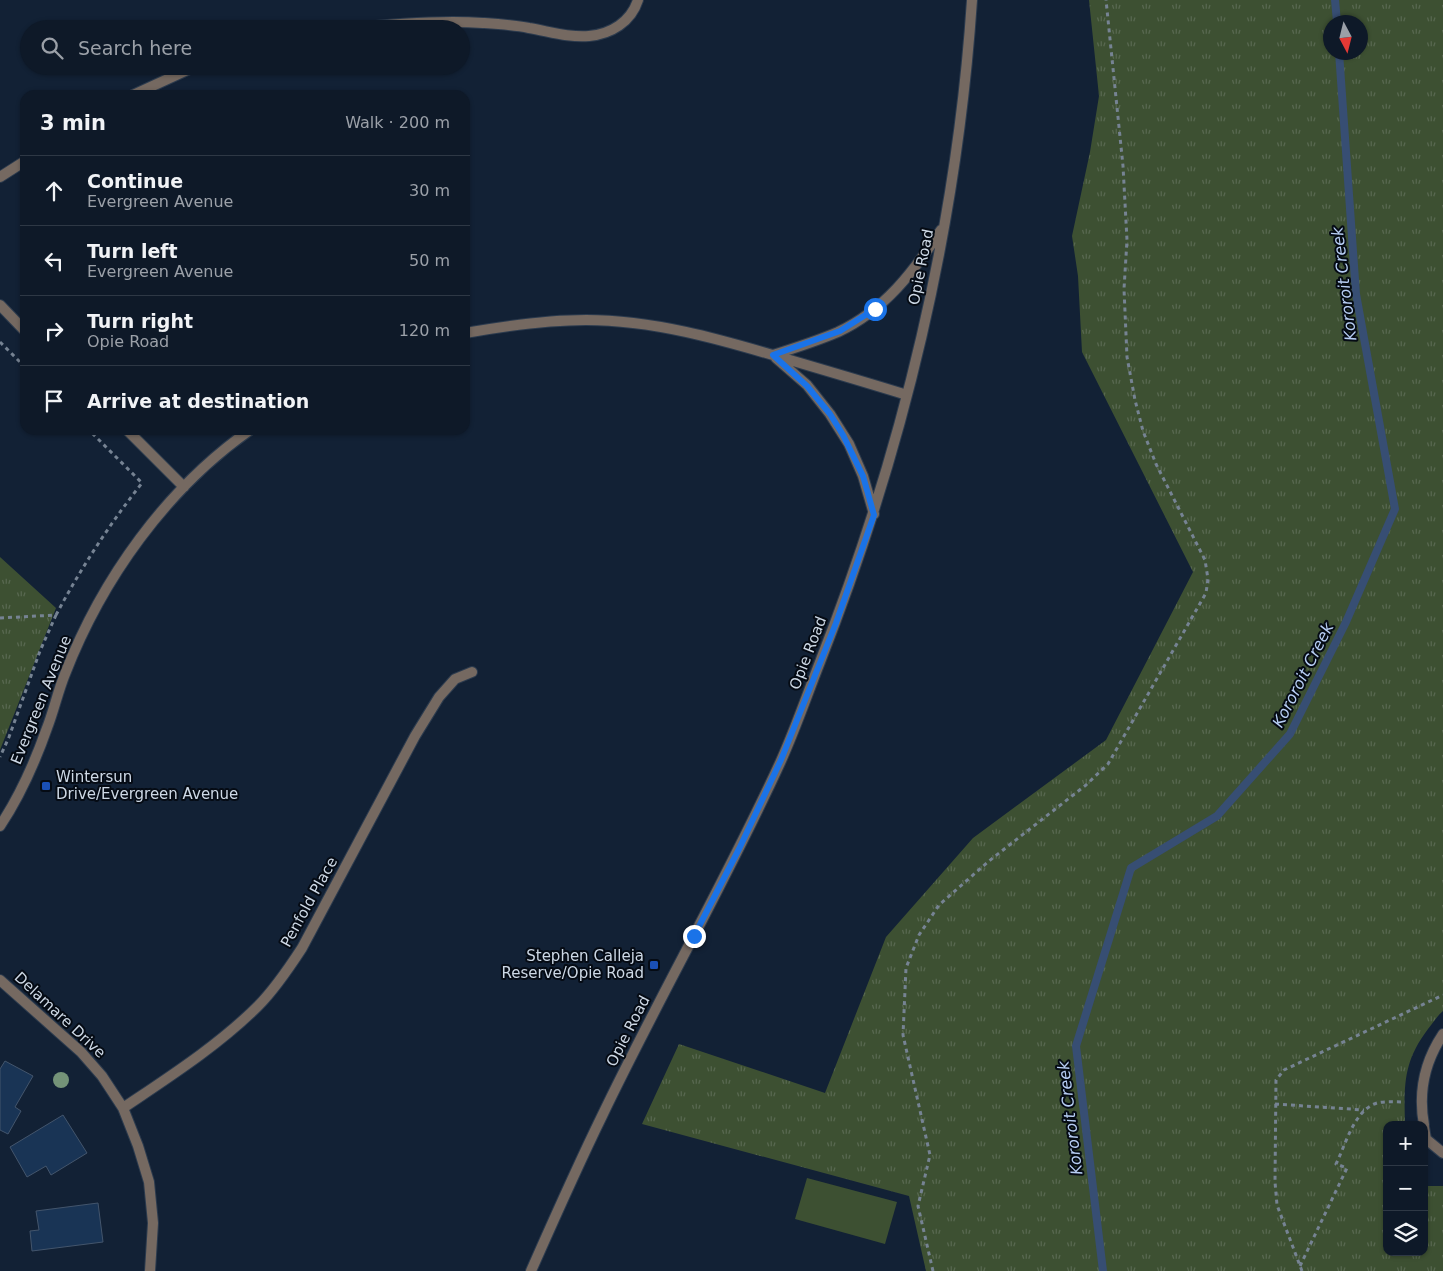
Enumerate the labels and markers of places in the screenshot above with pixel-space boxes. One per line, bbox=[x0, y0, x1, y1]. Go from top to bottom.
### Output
place label: Wintersun Drive/Evergreen Avenue bbox=[56, 768, 238, 803]
marker: Wintersun Drive/Evergreen Avenue bbox=[40, 780, 52, 792]
place label: Stephen Calleja Reserve/Opie Road bbox=[502, 947, 644, 982]
marker: Stephen Calleja Reserve/Opie Road bbox=[648, 959, 660, 971]

